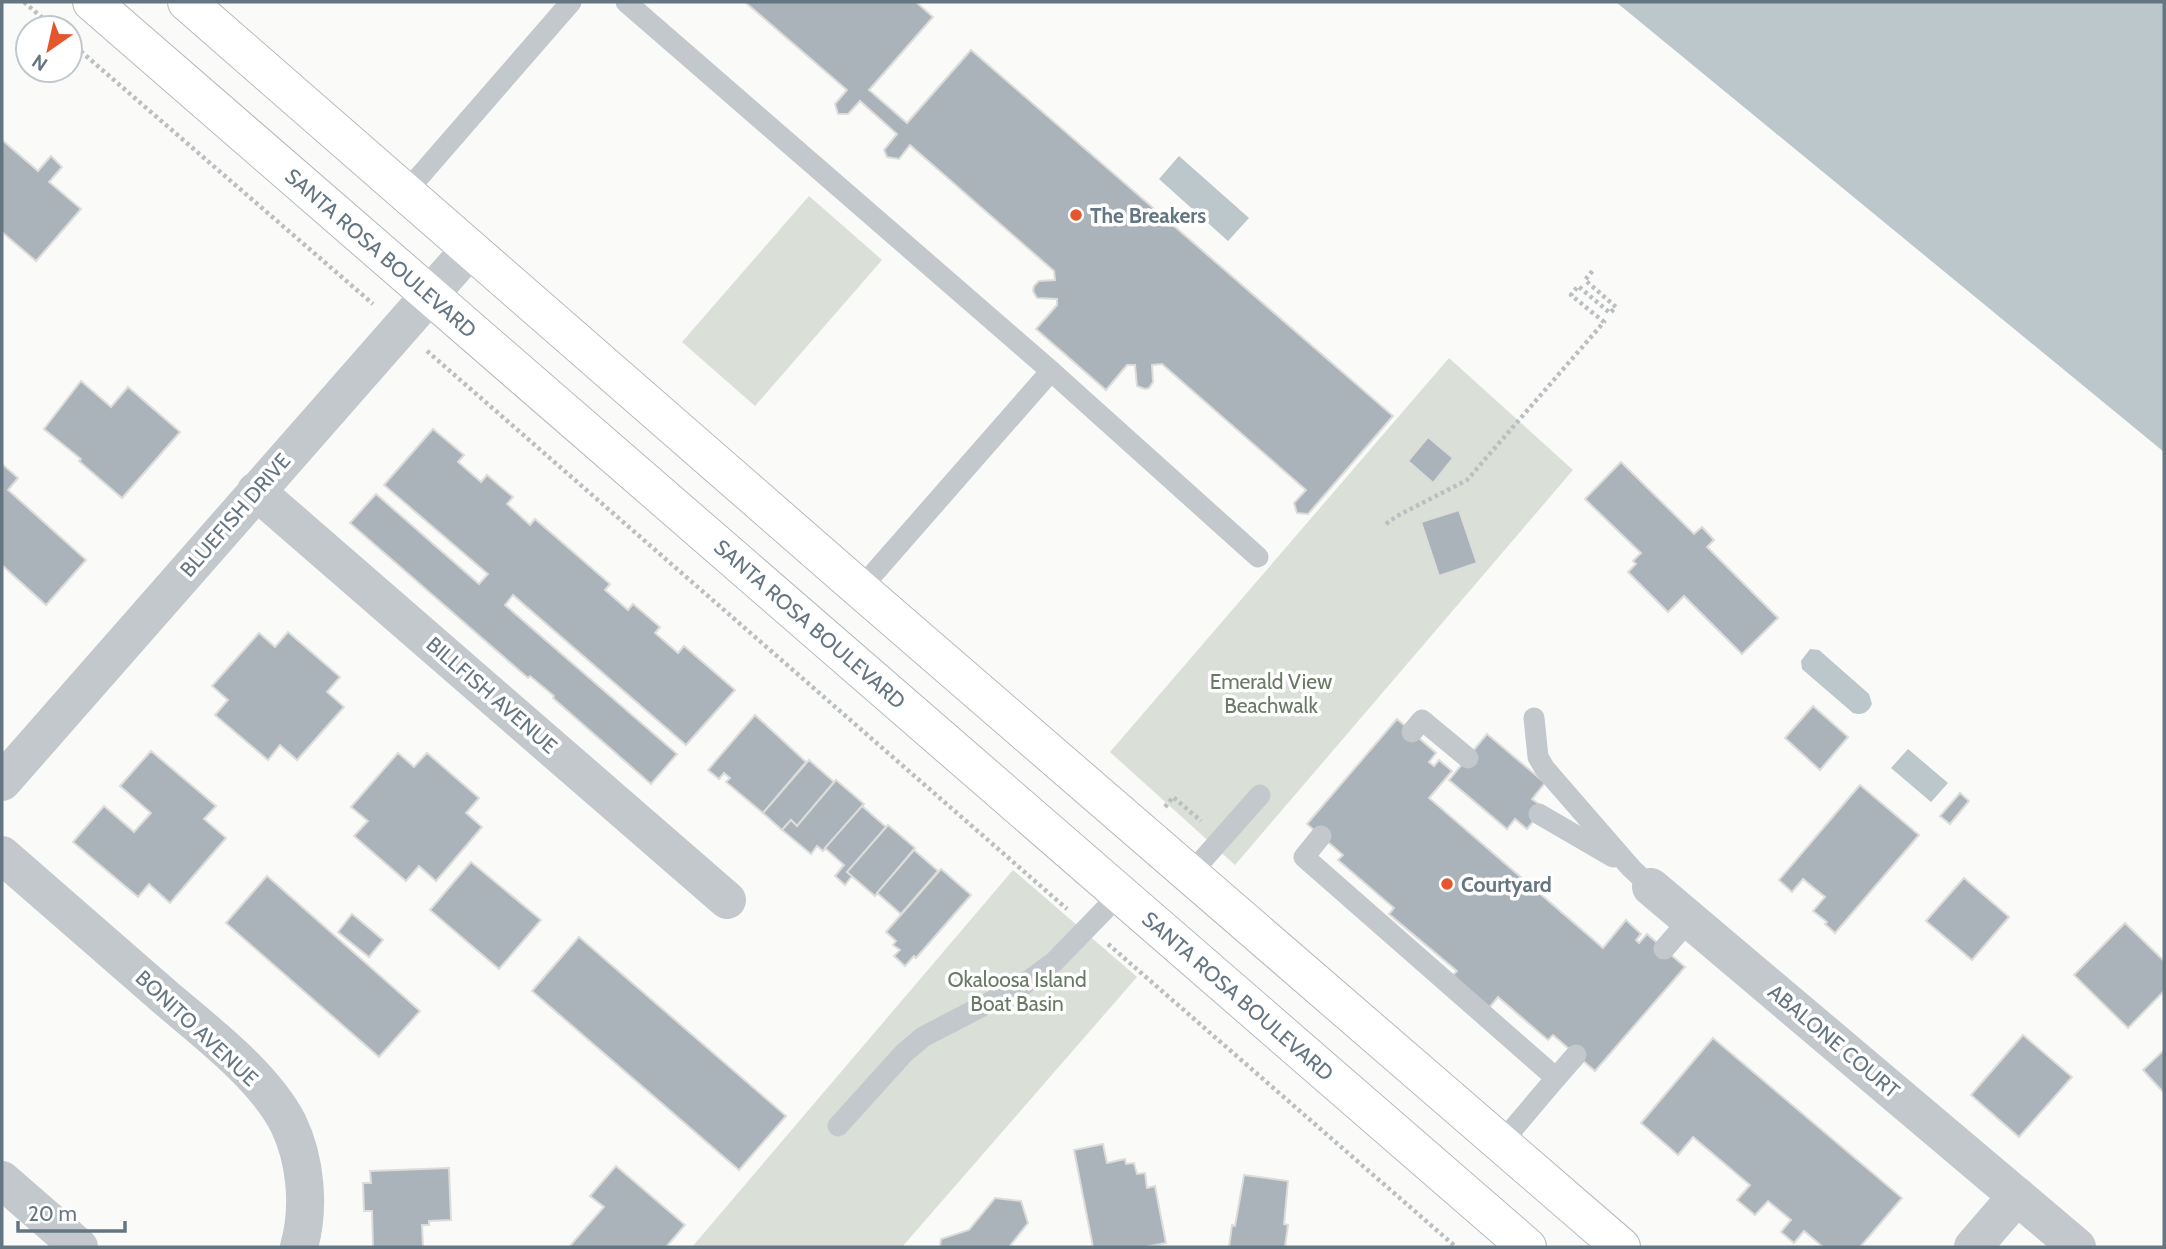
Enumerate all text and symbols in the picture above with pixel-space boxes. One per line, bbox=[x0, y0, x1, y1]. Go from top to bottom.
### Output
north arrow bbox=[14, 14, 84, 84]
text: N bbox=[28, 49, 52, 76]
street label: SANTA ROSA BOULEVARD bbox=[280, 163, 482, 343]
place label: The Breakers bbox=[1090, 203, 1206, 228]
marker: The Breakers bbox=[1068, 207, 1084, 223]
street label: BLUEFISH DRIVE bbox=[175, 448, 295, 582]
street label: SANTA ROSA BOULEVARD bbox=[709, 534, 911, 714]
street label: BILLFISH AVENUE bbox=[422, 631, 562, 759]
park label: Emerald View Beachwalk bbox=[1210, 669, 1332, 718]
place label: Courtyard bbox=[1461, 872, 1552, 897]
marker: Courtyard bbox=[1439, 876, 1455, 892]
street label: SANTA ROSA BOULEVARD bbox=[1137, 906, 1339, 1086]
street label: BONITO AVENUE bbox=[131, 965, 263, 1091]
park label: Okaloosa Island Boat Basin bbox=[947, 967, 1087, 1016]
street label: ABALONE COURT bbox=[1763, 979, 1905, 1103]
scale bar bbox=[18, 1190, 124, 1234]
text: 20 m bbox=[28, 1201, 77, 1226]

